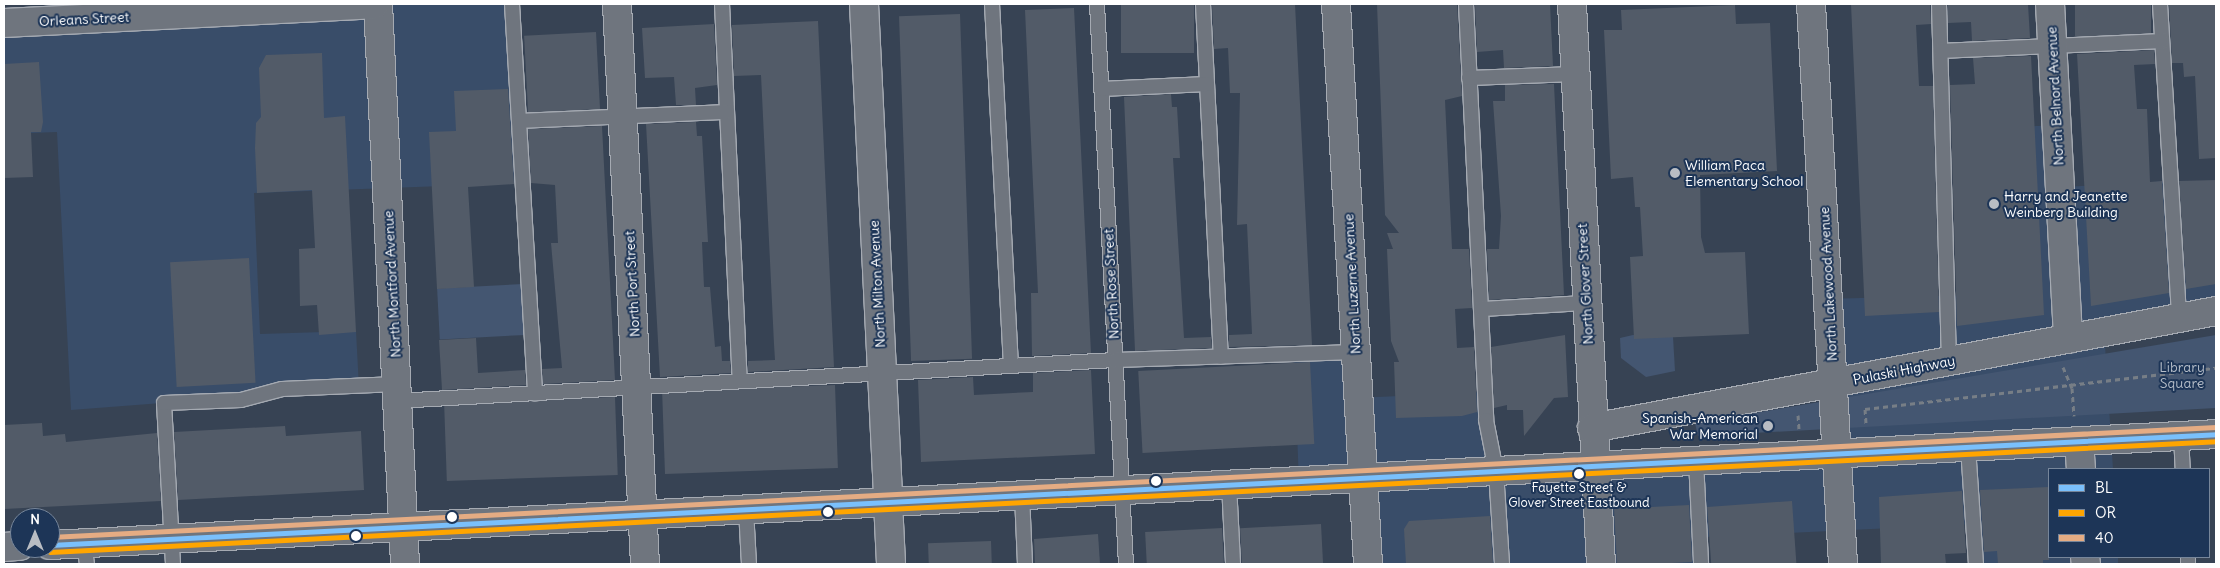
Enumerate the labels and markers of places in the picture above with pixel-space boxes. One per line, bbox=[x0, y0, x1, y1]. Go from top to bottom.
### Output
place label: William Paca Elementary School bbox=[1685, 157, 1803, 190]
marker: William Paca Elementary School bbox=[1669, 167, 1681, 179]
place label: Harry and Jeanette Weinberg Building bbox=[2004, 188, 2128, 220]
marker: Harry and Jeanette Weinberg Building bbox=[1988, 198, 2000, 210]
place label: Spanish-American War Memorial bbox=[1642, 410, 1758, 442]
marker: Spanish-American War Memorial bbox=[1762, 420, 1774, 432]
marker: Fayette Street & Glover Street Eastbound bbox=[1574, 469, 1584, 479]
unlabelled marker bbox=[1151, 476, 1161, 486]
place label: Fayette Street & Glover Street Eastbound bbox=[1508, 481, 1650, 512]
unlabelled marker bbox=[823, 507, 833, 517]
unlabelled marker bbox=[447, 512, 457, 522]
unlabelled marker bbox=[351, 531, 361, 541]

